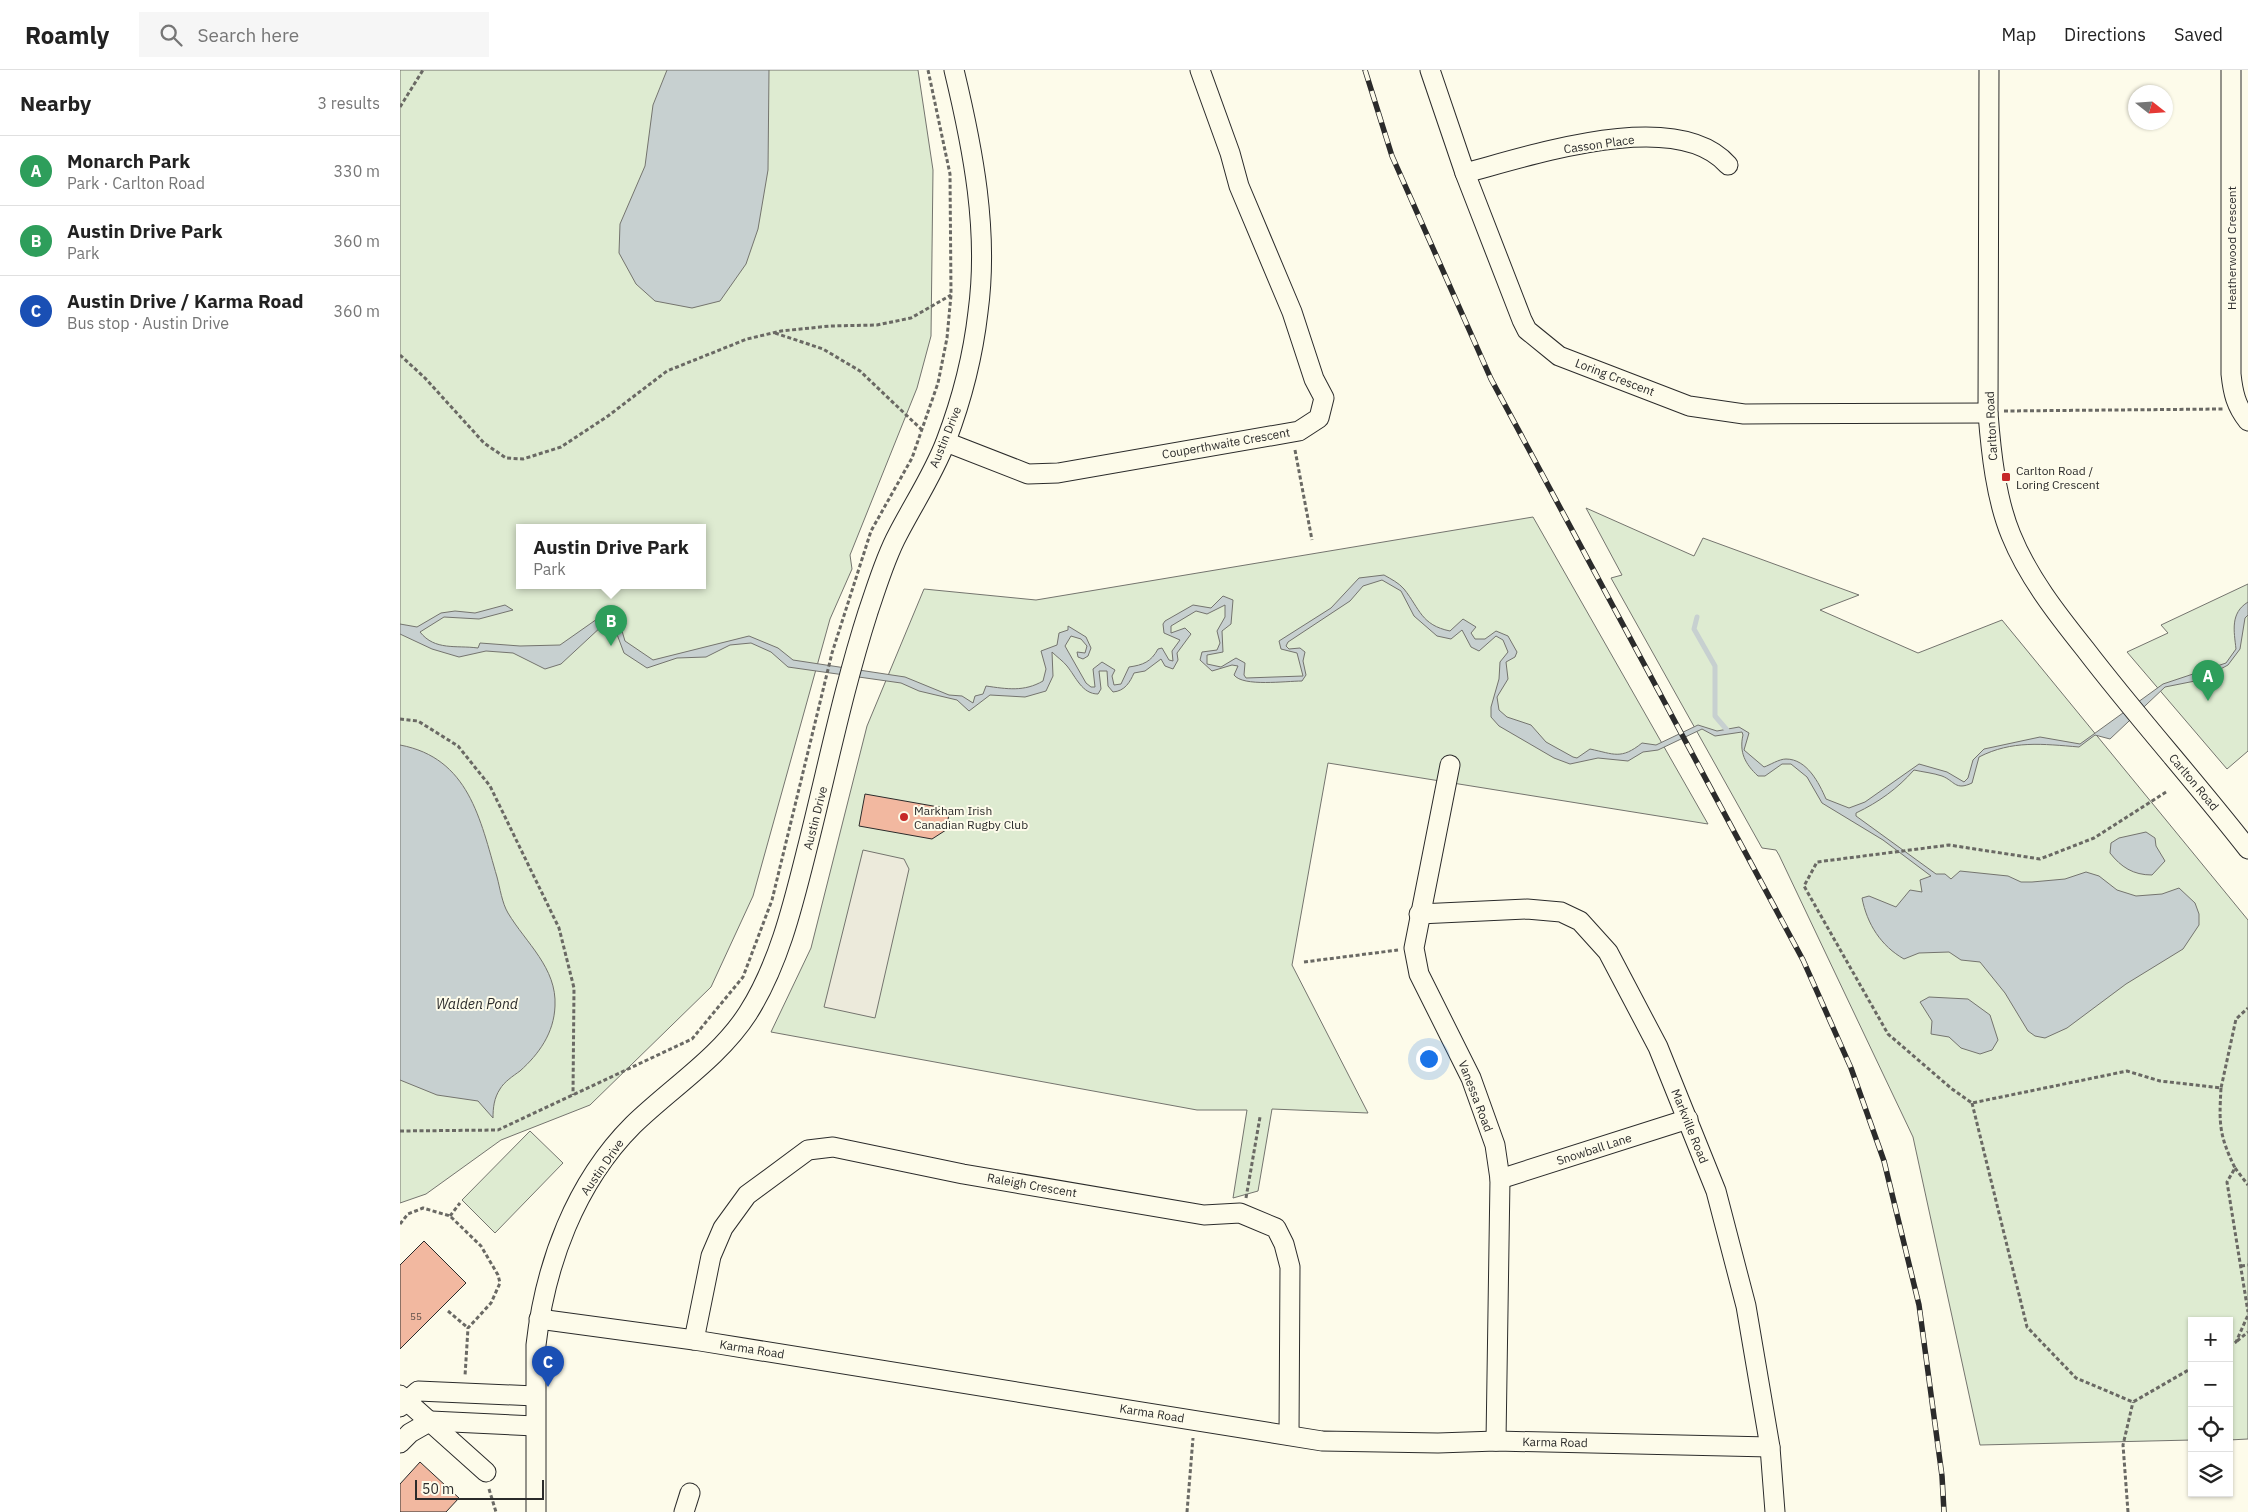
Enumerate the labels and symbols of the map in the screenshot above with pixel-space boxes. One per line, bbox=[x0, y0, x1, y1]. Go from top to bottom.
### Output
north arrow bbox=[2128, 85, 2173, 130]
street label: Casson Place bbox=[1563, 132, 1636, 156]
street label: Heatherwood Crescent bbox=[2224, 186, 2239, 310]
street label: Loring Crescent bbox=[1573, 355, 1657, 399]
street label: Carlton Road bbox=[1982, 391, 2000, 461]
street label: Austin Drive bbox=[926, 404, 964, 470]
street label: Couperthwaite Crescent bbox=[1161, 424, 1291, 462]
place label: Carlton Road / Loring Crescent bbox=[2016, 463, 2100, 492]
marker: Carlton Road / Loring Crescent bbox=[2000, 471, 2012, 483]
pin: B bbox=[595, 605, 627, 646]
pin: A bbox=[2192, 660, 2224, 701]
street label: Carlton Road bbox=[2166, 751, 2222, 813]
street label: Austin Drive bbox=[800, 784, 830, 851]
place label: Markham Irish Canadian Rugby Club bbox=[914, 803, 1028, 832]
marker: Markham Irish Canadian Rugby Club bbox=[898, 811, 910, 823]
water label: Walden Pond bbox=[436, 995, 519, 1013]
your location bbox=[1416, 1046, 1442, 1072]
street label: Vanessa Road bbox=[1456, 1058, 1496, 1134]
street label: Markville Road bbox=[1668, 1087, 1712, 1165]
street label: Snowball Lane bbox=[1555, 1130, 1634, 1168]
street label: Austin Drive bbox=[577, 1136, 627, 1198]
street label: Raleigh Crescent bbox=[986, 1170, 1078, 1200]
house number: 55 bbox=[410, 1310, 422, 1323]
street label: Karma Road bbox=[718, 1336, 786, 1362]
pin: C bbox=[532, 1346, 564, 1387]
street label: Karma Road bbox=[1118, 1400, 1186, 1426]
street label: Karma Road bbox=[1522, 1434, 1588, 1450]
scale bar bbox=[415, 1477, 544, 1500]

